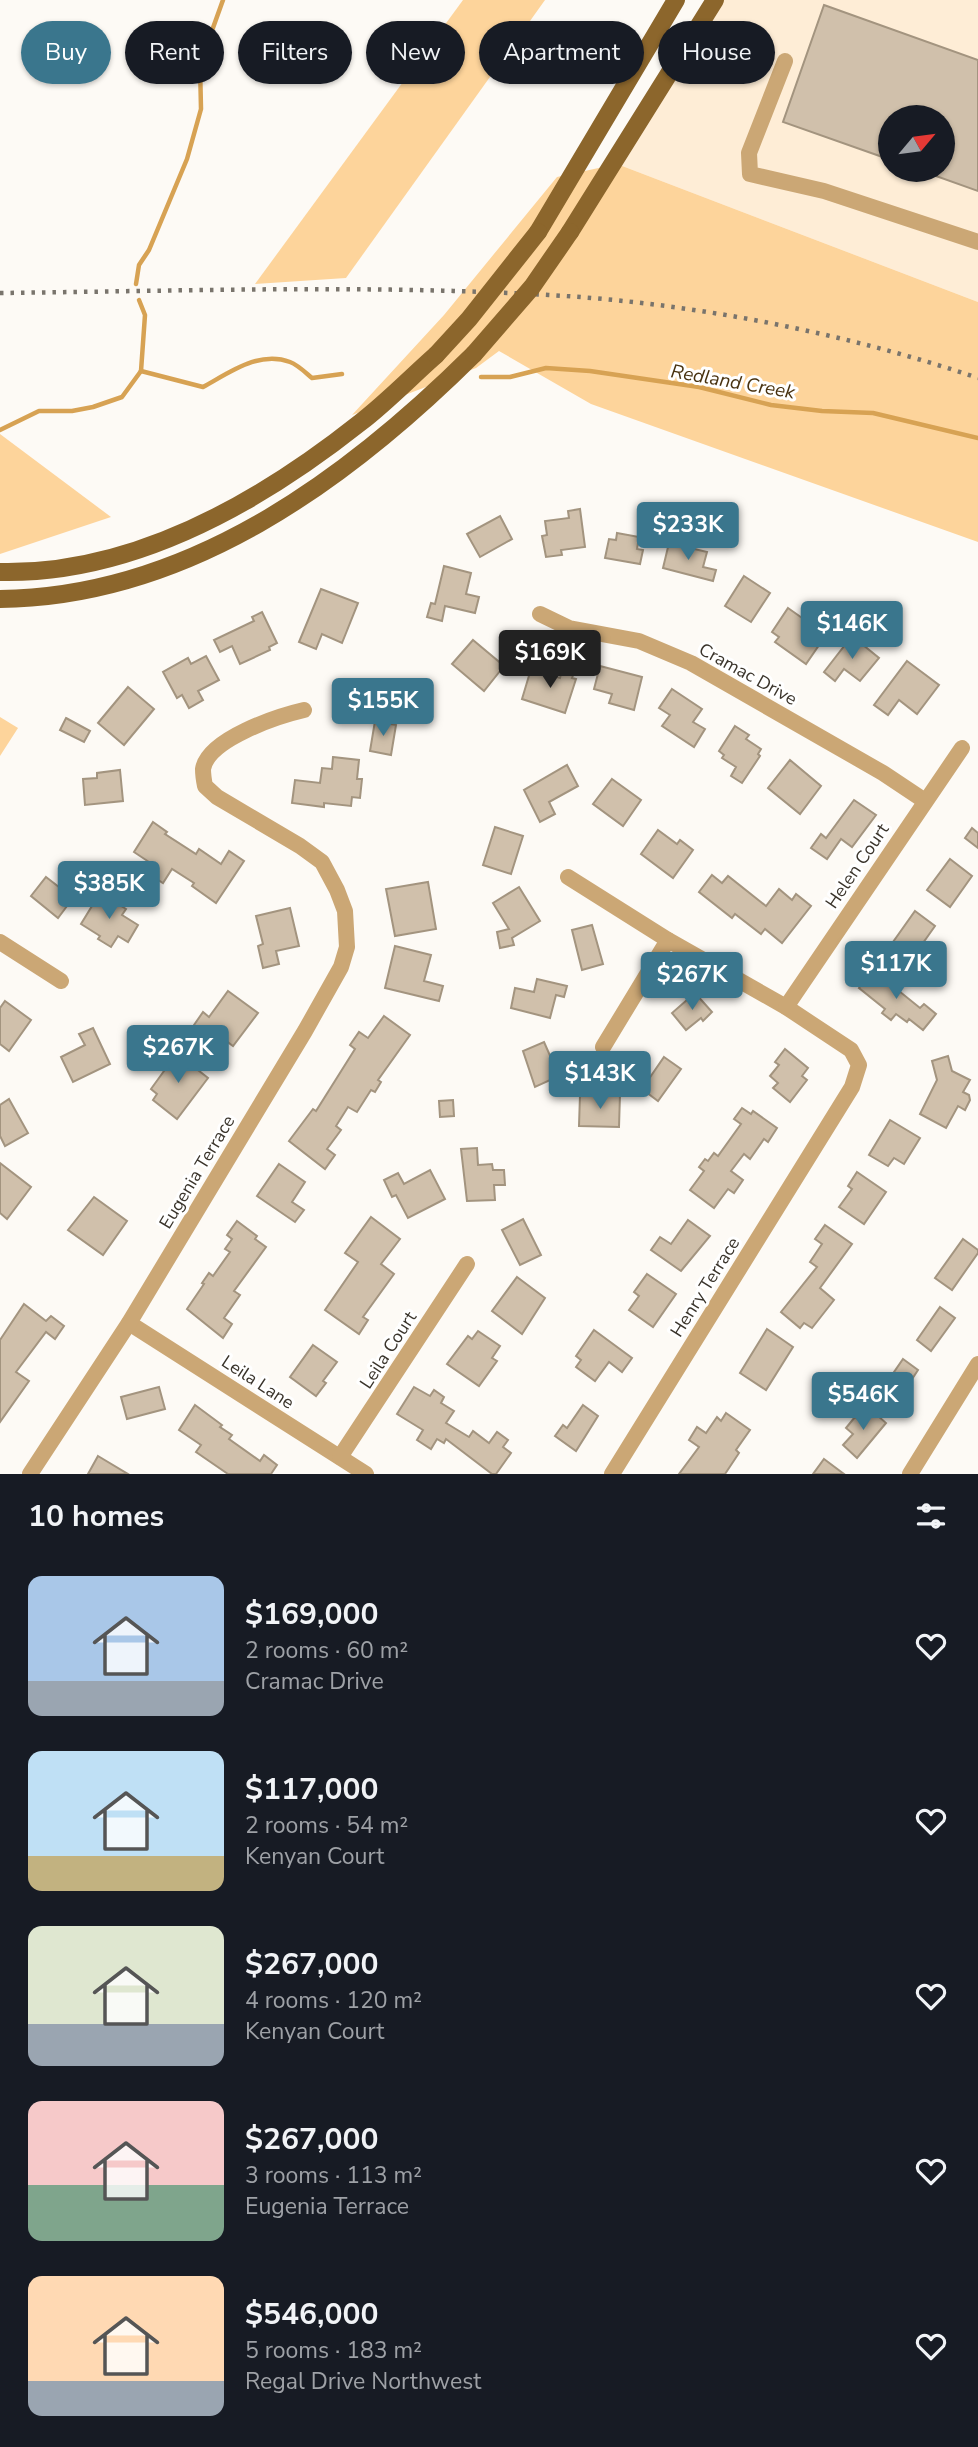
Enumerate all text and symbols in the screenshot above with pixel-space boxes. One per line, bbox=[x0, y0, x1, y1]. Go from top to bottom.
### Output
chip: Buy bbox=[21, 21, 111, 84]
chip: Rent bbox=[125, 21, 224, 84]
chip: Filters bbox=[238, 21, 352, 84]
chip: New bbox=[366, 21, 465, 84]
chip: Apartment bbox=[479, 21, 644, 84]
chip: House bbox=[658, 21, 775, 84]
north arrow bbox=[878, 105, 956, 182]
map controls bbox=[878, 105, 955, 182]
water label: Redland Creek bbox=[669, 358, 797, 406]
pin: $233K bbox=[639, 503, 737, 562]
text: $233K bbox=[653, 509, 723, 540]
pin: $146K bbox=[803, 602, 901, 661]
text: $146K bbox=[817, 608, 887, 639]
pin: $169K bbox=[501, 630, 599, 690]
text: $169K bbox=[515, 637, 585, 668]
street label: Cramac Drive bbox=[695, 637, 801, 711]
pin: $155K bbox=[334, 678, 432, 738]
text: $155K bbox=[348, 685, 418, 716]
street label: Helen Court bbox=[820, 818, 895, 913]
pin: $385K bbox=[60, 862, 158, 921]
text: $385K bbox=[74, 868, 144, 899]
pin: $117K bbox=[847, 942, 945, 1001]
text: $117K bbox=[861, 948, 931, 979]
pin: $267K bbox=[643, 953, 741, 1012]
text: $267K bbox=[657, 959, 727, 990]
pin: $267K bbox=[129, 1026, 227, 1085]
text: $267K bbox=[143, 1032, 213, 1063]
pin: $143K bbox=[551, 1052, 649, 1111]
text: $143K bbox=[565, 1058, 635, 1089]
street label: Eugenia Terrace bbox=[154, 1111, 240, 1233]
street label: Henry Terrace bbox=[665, 1233, 745, 1341]
street label: Leila Court bbox=[354, 1306, 422, 1393]
street label: Leila Lane bbox=[217, 1350, 299, 1414]
pin: $546K bbox=[814, 1372, 912, 1432]
text: $546K bbox=[828, 1379, 898, 1410]
text: 10 homes bbox=[28, 1496, 164, 1537]
icon: filters bbox=[912, 1497, 950, 1535]
text: $169,000 bbox=[245, 1594, 378, 1635]
icon: home bbox=[84, 1604, 168, 1688]
icon: heart bbox=[912, 1627, 950, 1665]
text: 2 rooms · 60 m² bbox=[245, 1635, 408, 1666]
text: Cramac Drive bbox=[245, 1666, 384, 1697]
text: $117,000 bbox=[245, 1769, 378, 1810]
icon: home bbox=[84, 1779, 168, 1863]
icon: heart bbox=[912, 1802, 950, 1840]
text: 2 rooms · 54 m² bbox=[245, 1810, 408, 1841]
text: Kenyan Court bbox=[245, 1841, 384, 1872]
text: $267,000 bbox=[245, 1944, 378, 1985]
icon: home bbox=[84, 1954, 168, 2038]
icon: heart bbox=[912, 1977, 950, 2015]
text: 4 rooms · 120 m² bbox=[245, 1985, 422, 2016]
text: Kenyan Court bbox=[245, 2016, 384, 2047]
text: $267,000 bbox=[245, 2119, 378, 2160]
icon: home bbox=[84, 2129, 168, 2213]
icon: heart bbox=[912, 2152, 950, 2190]
text: 3 rooms · 113 m² bbox=[245, 2160, 422, 2191]
text: Eugenia Terrace bbox=[245, 2191, 409, 2222]
text: $546,000 bbox=[245, 2294, 378, 2335]
icon: home bbox=[84, 2304, 168, 2388]
icon: heart bbox=[912, 2327, 950, 2365]
text: 5 rooms · 183 m² bbox=[245, 2335, 422, 2366]
text: Regal Drive Northwest bbox=[245, 2366, 481, 2397]

